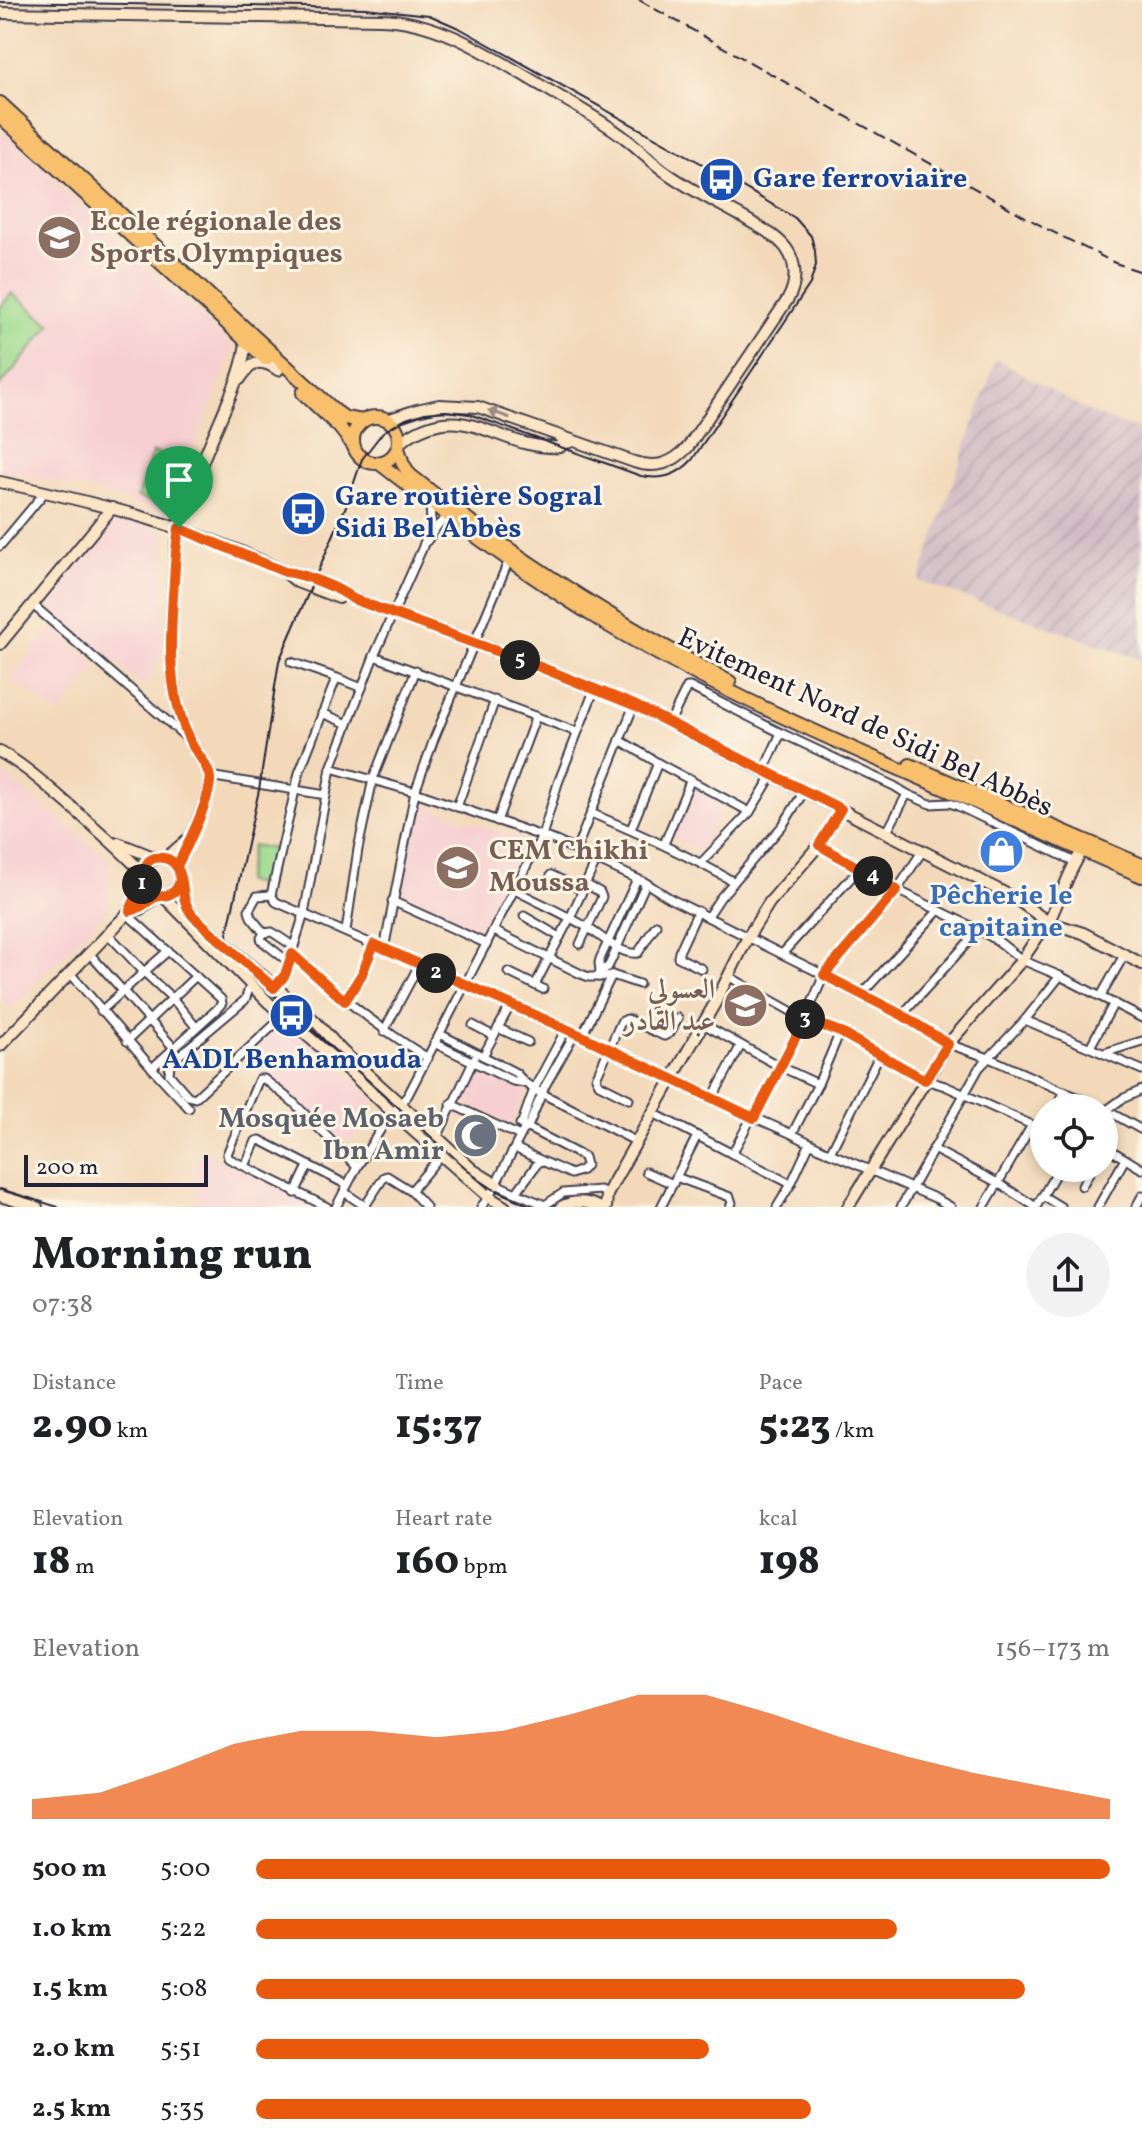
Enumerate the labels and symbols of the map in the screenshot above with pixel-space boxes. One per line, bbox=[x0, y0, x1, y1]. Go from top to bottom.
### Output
bus stop icon: Gare ferroviaire bbox=[698, 155, 746, 203]
place label: Gare ferroviaire bbox=[753, 160, 967, 199]
place label: Ecole régionale des Sports Olympiques bbox=[90, 203, 343, 274]
school or university icon: Ecole régionale des Sports Olympiques bbox=[35, 214, 83, 262]
one-way arrow bbox=[487, 407, 511, 419]
pin bbox=[145, 446, 213, 528]
place label: Gare routière Sogral Sidi Bel Abbès bbox=[335, 478, 603, 549]
bus stop icon: Gare routière Sogral Sidi Bel Abbès bbox=[280, 489, 328, 537]
street label: Evitement Nord de Sidi Bel Abbès bbox=[671, 619, 1059, 827]
pin: 5 bbox=[500, 640, 540, 680]
shop icon: Pêcherie le capitaine bbox=[977, 827, 1025, 875]
place label: CEM Chikhi Moussa bbox=[489, 832, 648, 903]
school or university icon: CEM Chikhi Moussa bbox=[434, 843, 482, 891]
pin: 4 bbox=[853, 856, 893, 896]
pin: 1 bbox=[122, 864, 162, 904]
place label: Pêcherie le capitaine bbox=[930, 877, 1072, 948]
pin: 2 bbox=[416, 953, 456, 993]
place label: العسولي عبد القادر bbox=[621, 971, 715, 1042]
school or university icon: العسولي عبد القادر bbox=[722, 982, 770, 1030]
bus stop icon: AADL Benhamouda bbox=[268, 991, 316, 1039]
pin: 3 bbox=[785, 999, 825, 1039]
place label: AADL Benhamouda bbox=[162, 1041, 422, 1080]
place label: Mosquée Mosaeb Ibn Amir bbox=[219, 1100, 444, 1171]
mosque icon: Mosquée Mosaeb Ibn Amir bbox=[451, 1111, 499, 1159]
scale bar bbox=[24, 1151, 208, 1187]

